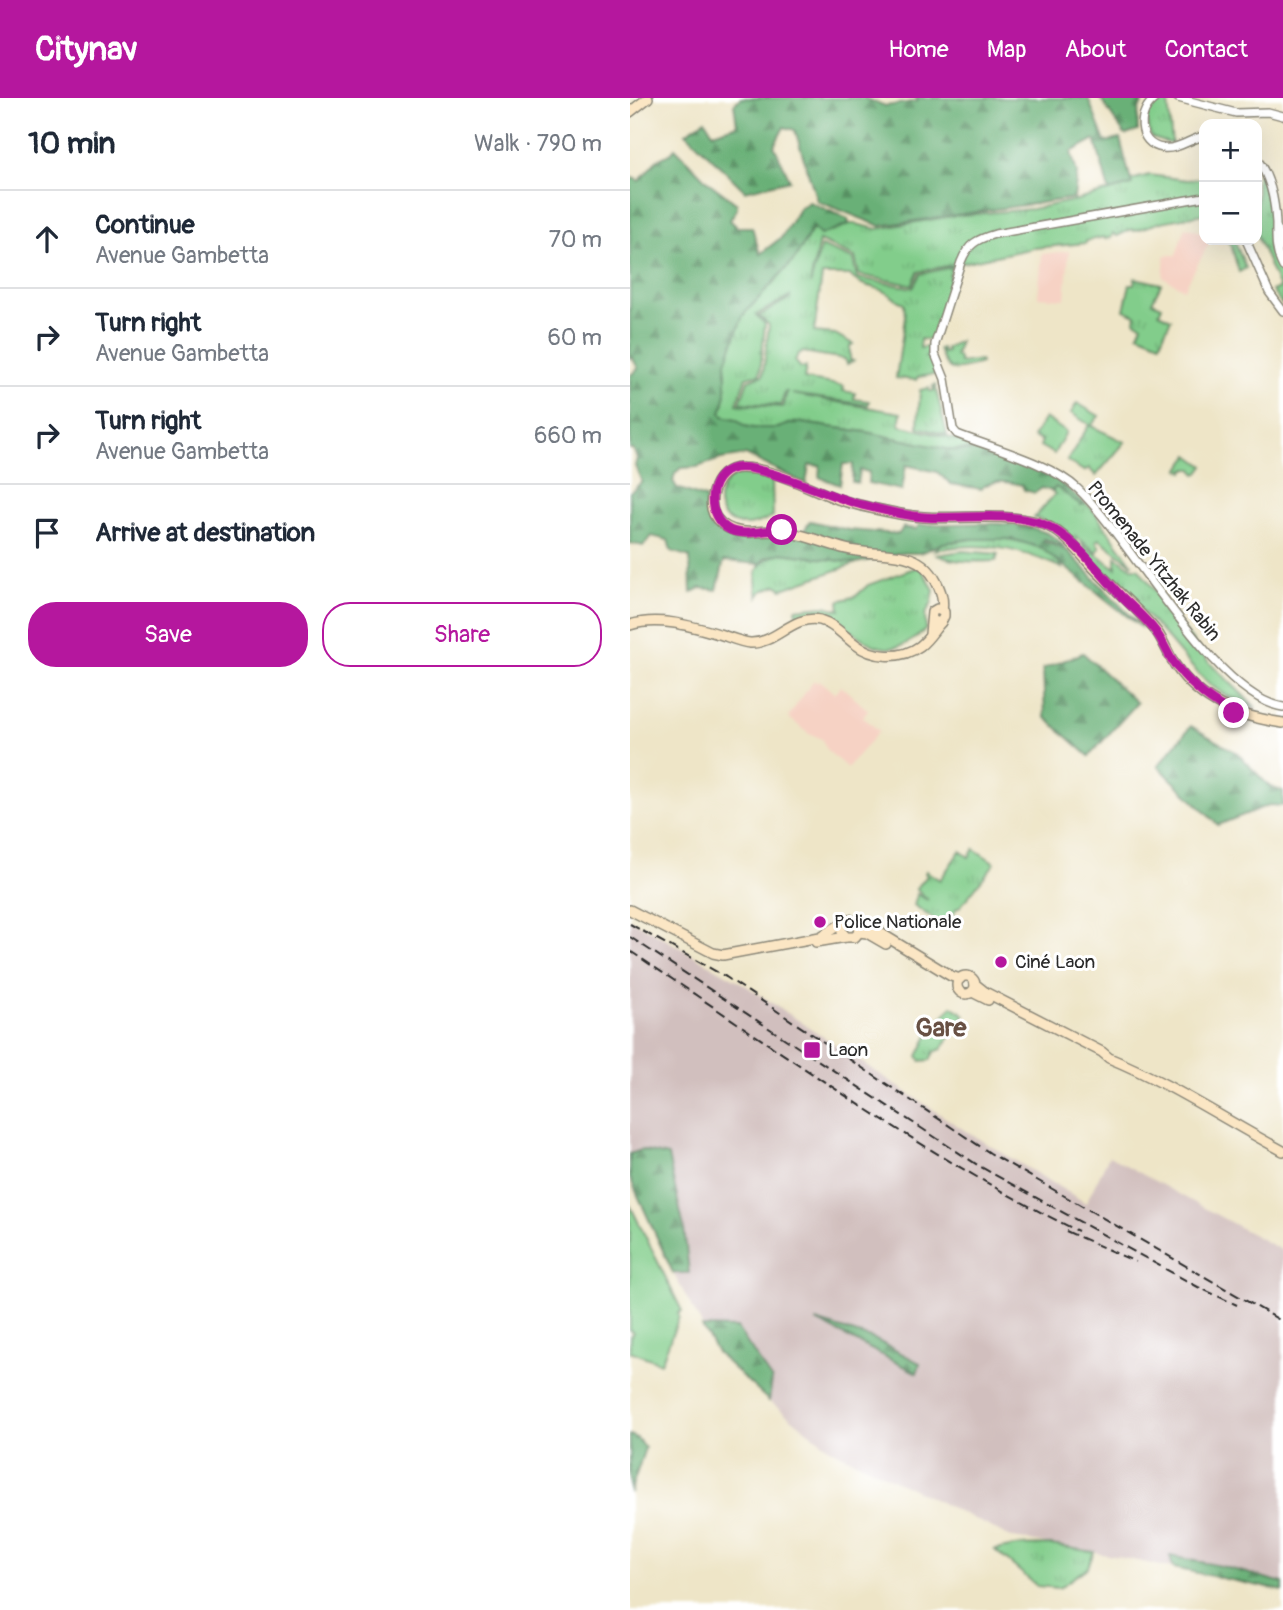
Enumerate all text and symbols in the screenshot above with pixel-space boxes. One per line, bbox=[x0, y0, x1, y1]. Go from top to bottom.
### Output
text: Citynav bbox=[35, 29, 138, 70]
text: Home bbox=[888, 35, 949, 64]
text: Map bbox=[987, 35, 1027, 64]
text: About bbox=[1065, 35, 1127, 64]
text: Contact bbox=[1165, 35, 1248, 64]
map controls bbox=[1199, 119, 1262, 245]
button: + bbox=[1199, 119, 1262, 182]
text: 10 min bbox=[28, 125, 115, 162]
text: Walk · 790 m bbox=[474, 129, 602, 158]
button: − bbox=[1199, 182, 1262, 245]
text: Continue bbox=[95, 209, 195, 241]
icon: ahead bbox=[28, 220, 66, 258]
text: 70 m bbox=[549, 225, 602, 254]
text: Avenue Gambetta bbox=[95, 241, 269, 270]
text: Turn right bbox=[95, 307, 201, 339]
icon: right bbox=[28, 318, 66, 356]
text: 60 m bbox=[547, 323, 602, 352]
text: Avenue Gambetta bbox=[95, 339, 269, 368]
text: Turn right bbox=[95, 405, 201, 437]
icon: right bbox=[28, 416, 66, 454]
text: 660 m bbox=[534, 421, 602, 450]
text: Avenue Gambetta bbox=[95, 437, 269, 466]
street label: Promenade Yitzhak Rabin bbox=[1082, 476, 1226, 646]
icon: arrive bbox=[28, 514, 66, 552]
route start bbox=[766, 514, 797, 545]
text: Arrive at destination bbox=[95, 517, 315, 549]
button: Save bbox=[28, 602, 308, 667]
button: Share bbox=[322, 602, 602, 667]
route end bbox=[1218, 697, 1249, 728]
place label: Police Nationale bbox=[834, 910, 962, 934]
marker: Police Nationale bbox=[812, 914, 828, 930]
place label: Ciné Laon bbox=[1015, 950, 1095, 974]
marker: Ciné Laon bbox=[993, 954, 1009, 970]
district label: Gare bbox=[916, 1012, 968, 1044]
place label: Laon bbox=[828, 1038, 868, 1062]
marker: Laon bbox=[802, 1040, 822, 1060]

